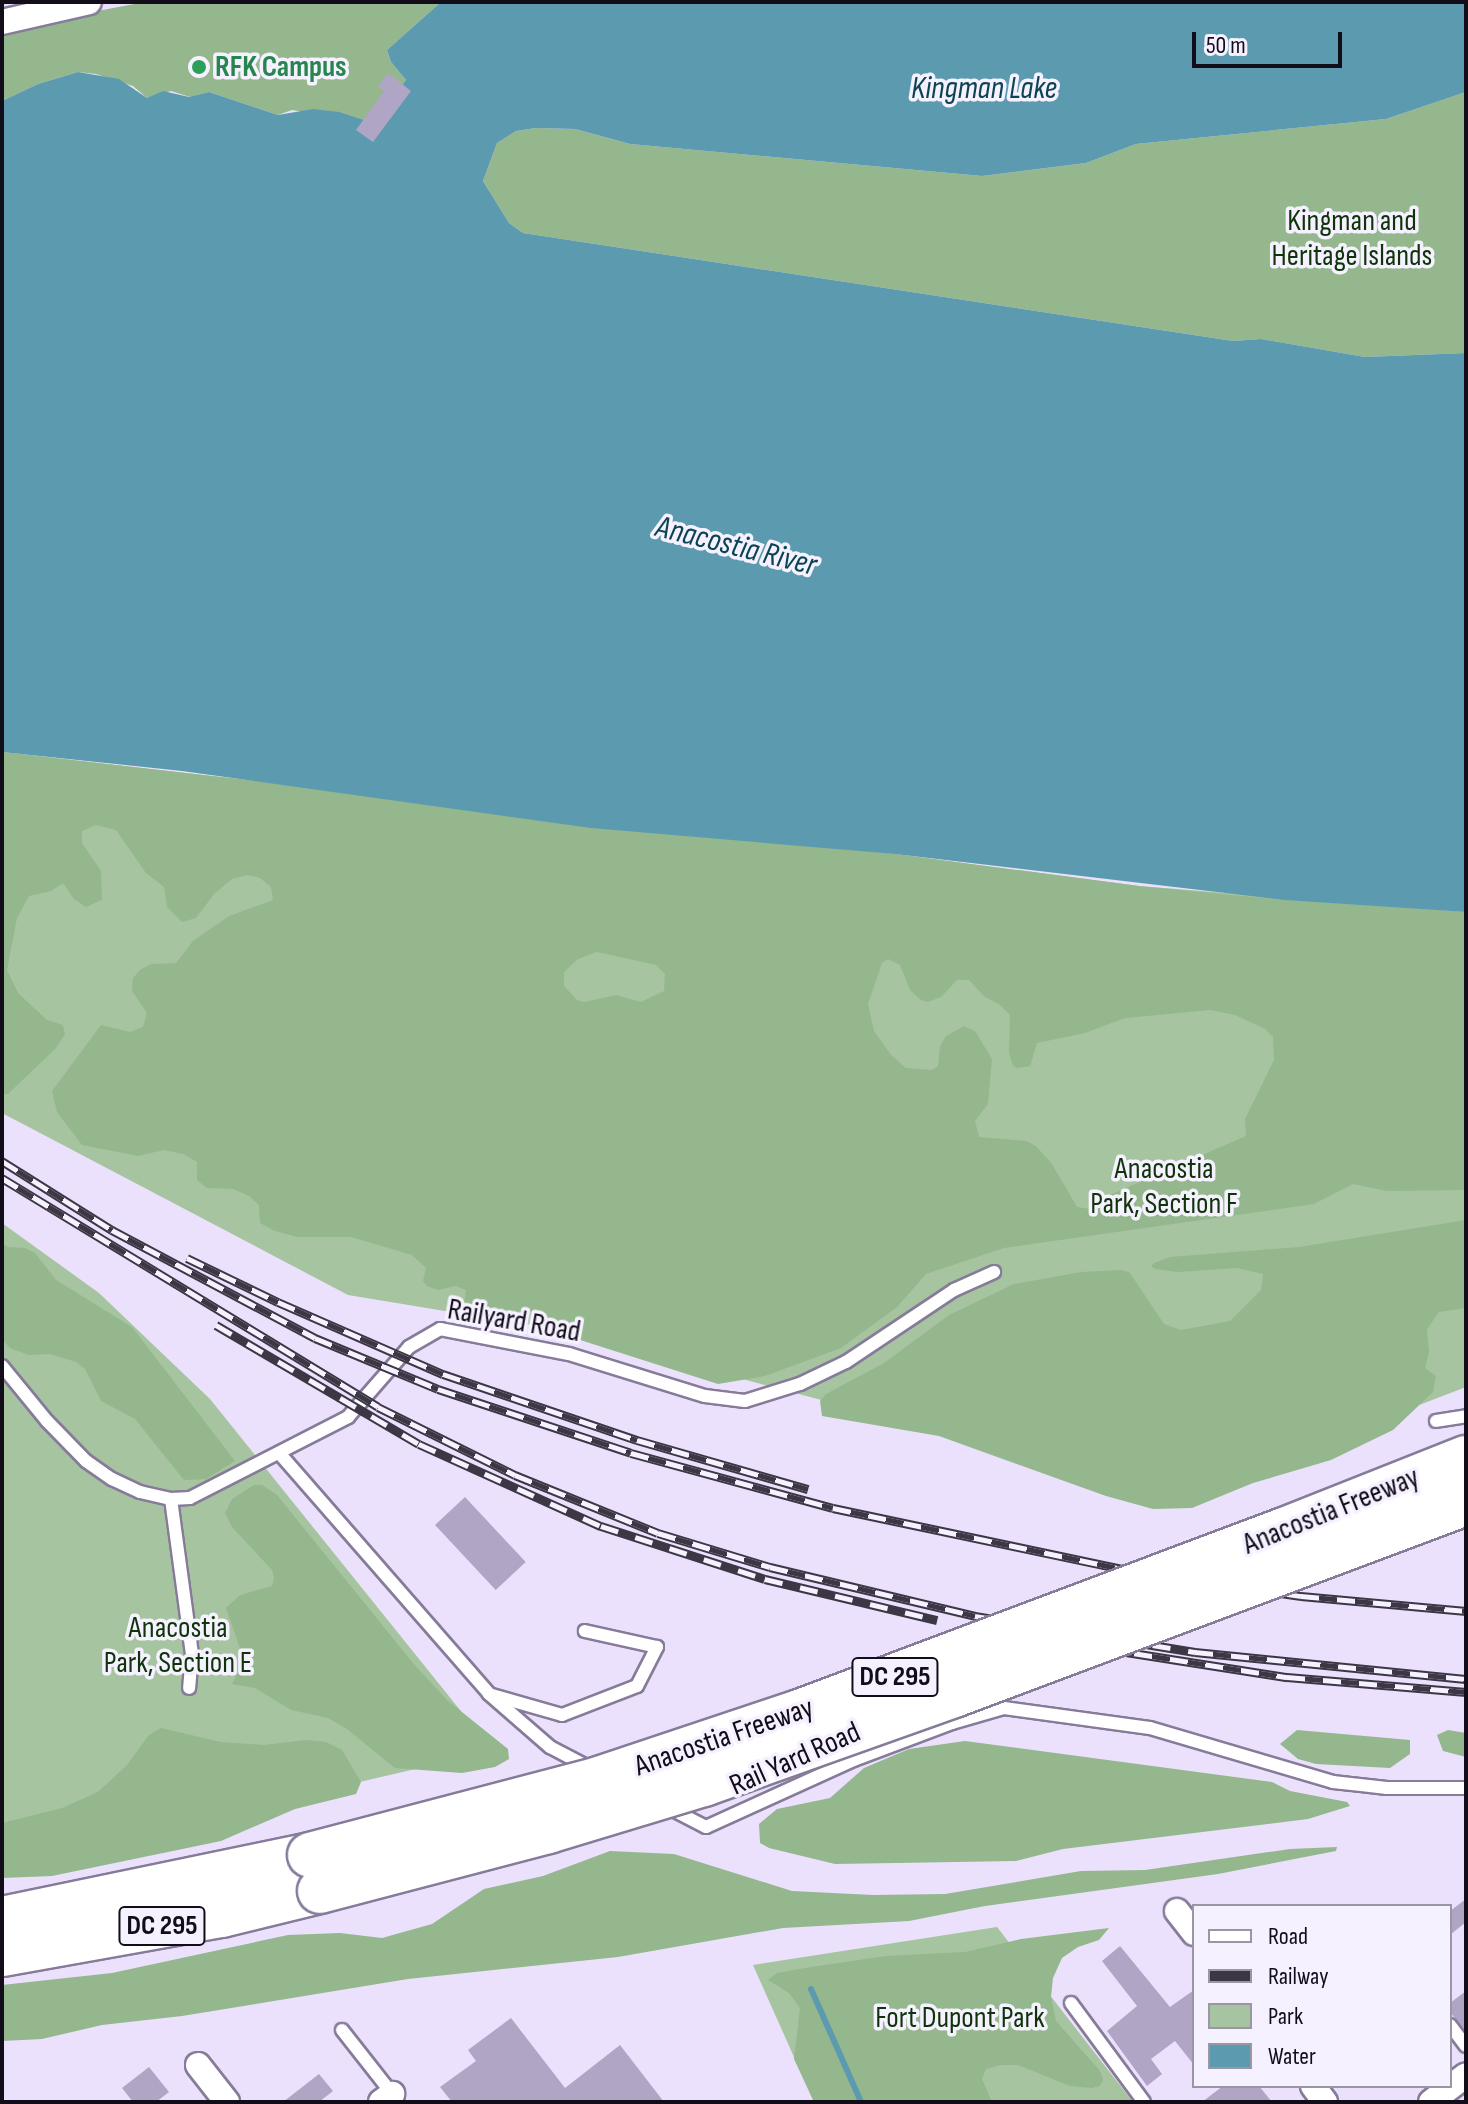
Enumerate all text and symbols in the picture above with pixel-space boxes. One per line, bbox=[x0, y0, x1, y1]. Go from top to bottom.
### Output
scale bar bbox=[1196, 16, 1346, 66]
text: 50 m bbox=[1206, 31, 1246, 60]
place label: RFK Campus bbox=[215, 49, 347, 85]
marker: RFK Campus bbox=[190, 58, 208, 76]
water label: Kingman Lake bbox=[911, 70, 1057, 108]
park label: Kingman and Heritage Islands bbox=[1272, 203, 1432, 274]
water label: Anacostia River bbox=[652, 509, 820, 585]
park label: Anacostia Park, Section F bbox=[1090, 1151, 1238, 1222]
street label: Railyard Road bbox=[445, 1292, 583, 1350]
street label: Anacostia Freeway bbox=[1238, 1459, 1424, 1563]
park label: Anacostia Park, Section E bbox=[104, 1610, 252, 1680]
road number: DC 295 bbox=[851, 1653, 939, 1701]
street label: Anacostia Freeway bbox=[630, 1690, 818, 1784]
street label: Rail Yard Road bbox=[724, 1714, 866, 1804]
road number: DC 295 bbox=[118, 1902, 206, 1950]
legend bbox=[1192, 1904, 1452, 2088]
text: Road bbox=[1268, 1922, 1308, 1951]
text: Railway bbox=[1268, 1962, 1328, 1991]
park label: Fort Dupont Park bbox=[875, 2000, 1045, 2036]
text: Park bbox=[1268, 2002, 1303, 2031]
text: Water bbox=[1268, 2042, 1316, 2071]

